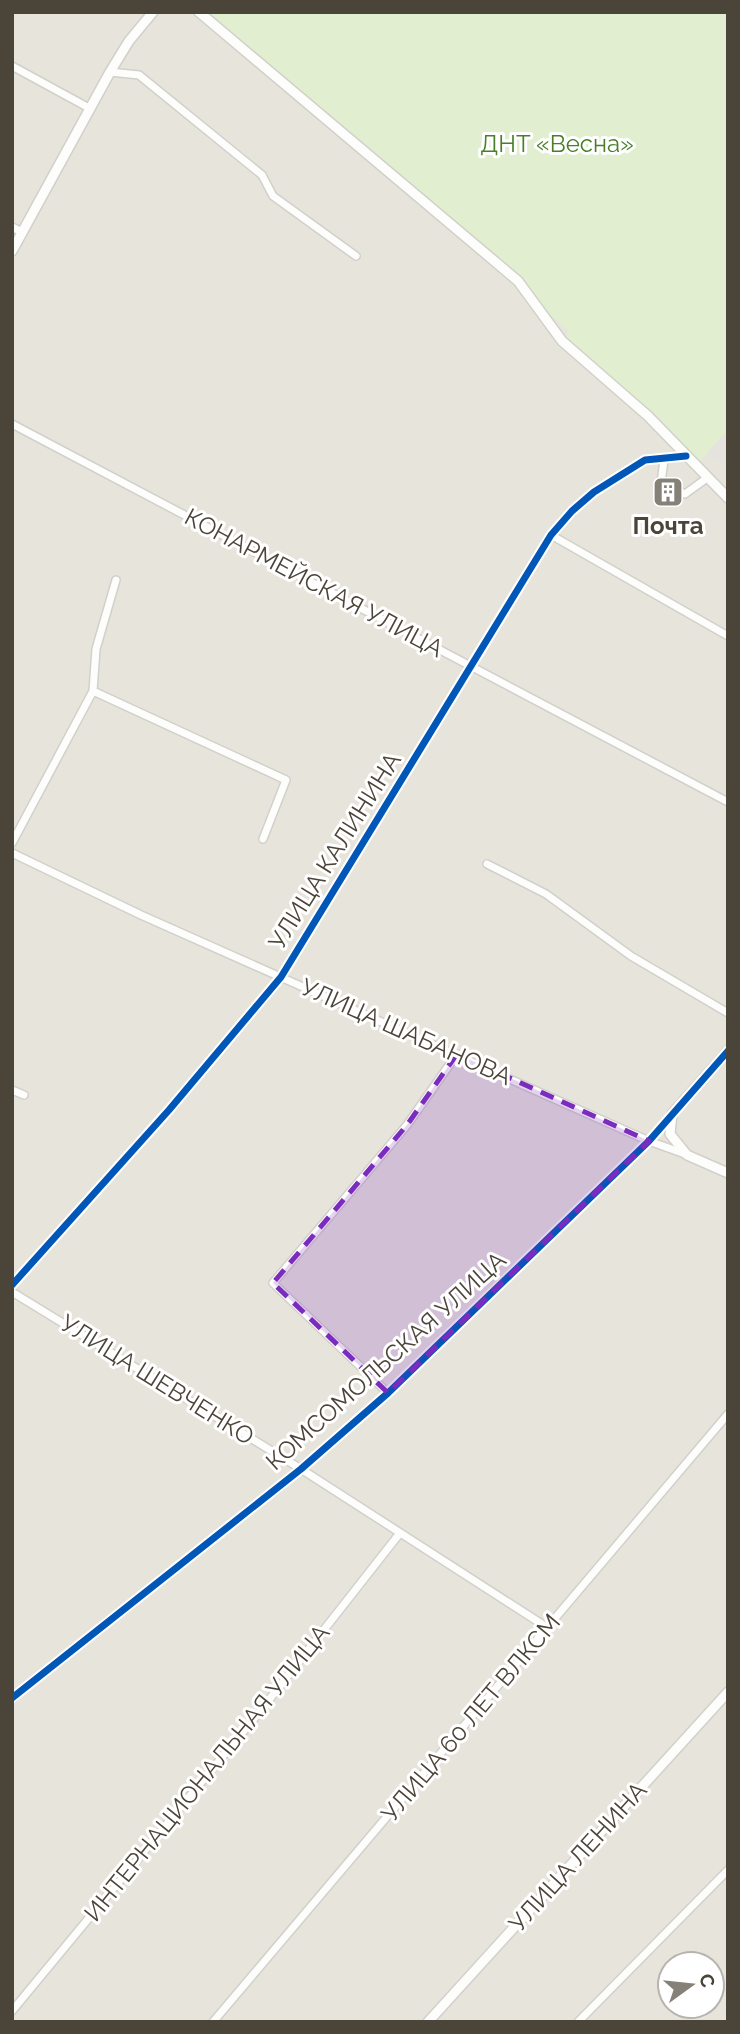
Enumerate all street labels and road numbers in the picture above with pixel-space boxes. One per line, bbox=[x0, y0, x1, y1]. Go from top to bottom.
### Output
street label: КОНАРМЕЙСКАЯ УЛИЦА bbox=[180, 502, 448, 663]
street label: УЛИЦА КАЛИНИНА bbox=[262, 747, 407, 955]
street label: УЛИЦА ШАБАНОВА bbox=[296, 972, 516, 1091]
street label: КОМСОМОЛЬСКАЯ УЛИЦА bbox=[260, 1245, 511, 1476]
street label: УЛИЦА ШЕВЧЕНКО bbox=[55, 1308, 260, 1451]
street label: УЛИЦА 60 ЛЕТ ВЛКСМ bbox=[375, 1608, 566, 1827]
street label: ИНТЕРНАЦИОНАЛЬНАЯ УЛИЦА bbox=[78, 1618, 335, 1927]
street label: УЛИЦА ЛЕНИНА bbox=[503, 1776, 653, 1938]

